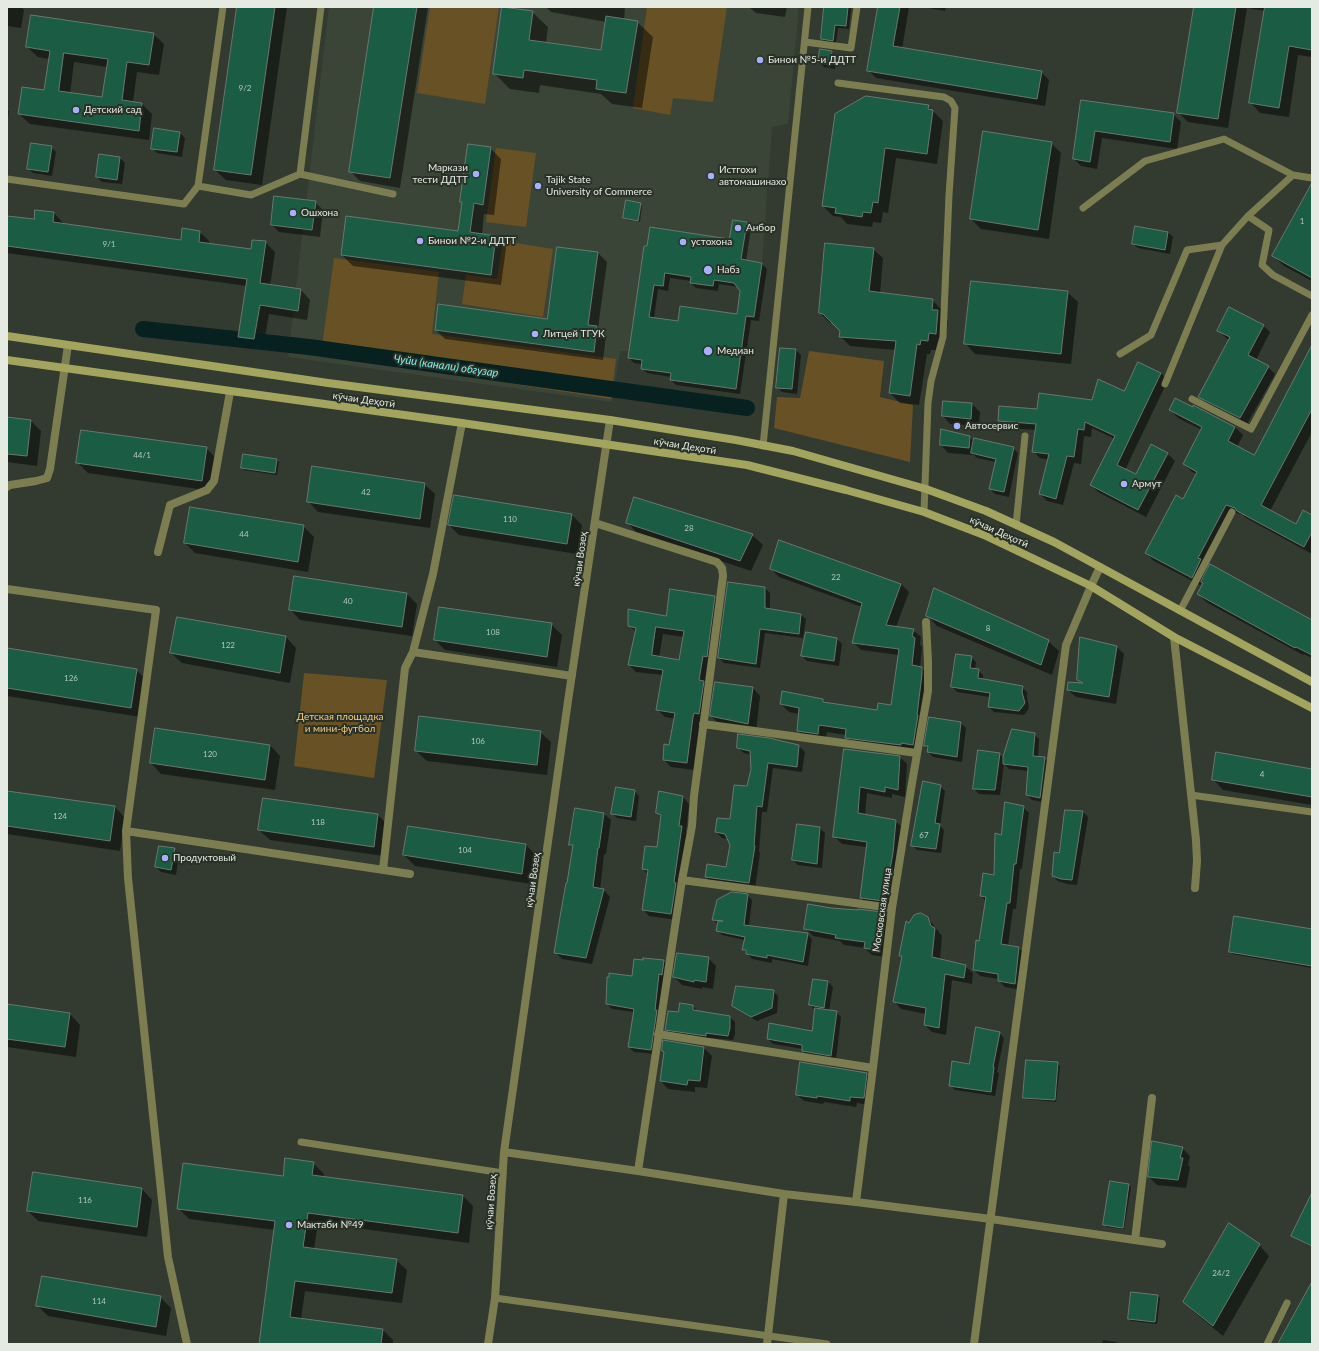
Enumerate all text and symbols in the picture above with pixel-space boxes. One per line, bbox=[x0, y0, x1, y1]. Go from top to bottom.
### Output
place label: Бинои №5-и ДДТТ bbox=[768, 54, 856, 66]
marker: Бинои №5-и ДДТТ bbox=[755, 55, 765, 65]
house number: 9/2 bbox=[239, 83, 251, 93]
place label: Детский сад bbox=[84, 104, 142, 116]
marker: Детский сад bbox=[71, 105, 81, 115]
place label: Маркази тести ДДТТ bbox=[412, 162, 468, 186]
place label: Истгохи автомашинахо bbox=[719, 164, 786, 188]
marker: Маркази тести ДДТТ bbox=[471, 169, 481, 179]
marker: Истгохи автомашинахо bbox=[706, 171, 716, 181]
place label: Tajik State University of Commerce bbox=[546, 174, 652, 198]
marker: Tajik State University of Commerce bbox=[533, 181, 543, 191]
place label: Ошхона bbox=[301, 207, 338, 219]
marker: Ошхона bbox=[288, 208, 298, 218]
house number: 1 bbox=[1300, 216, 1304, 226]
place label: Анбор bbox=[746, 222, 775, 234]
marker: Анбор bbox=[733, 223, 743, 233]
place label: Бинои №2-и ДДТТ bbox=[428, 235, 516, 247]
marker: Бинои №2-и ДДТТ bbox=[415, 236, 425, 246]
place label: устохона bbox=[691, 236, 732, 248]
marker: устохона bbox=[678, 237, 688, 247]
house number: 9/1 bbox=[103, 239, 115, 249]
marker: Набз bbox=[702, 264, 714, 276]
place label: Набз bbox=[717, 264, 740, 276]
place label: Литцей ТГУК bbox=[543, 328, 605, 340]
marker: Литцей ТГУК bbox=[530, 329, 540, 339]
marker: Медиан bbox=[702, 345, 714, 357]
place label: Медиан bbox=[717, 345, 754, 357]
water label: Чуйи (канали) обгузар bbox=[393, 352, 499, 380]
street label: кӯчаи Деҳотӣ bbox=[332, 390, 396, 410]
place label: Автосервис bbox=[965, 420, 1018, 432]
marker: Автосервис bbox=[952, 421, 962, 431]
street label: кӯчаи Деҳотӣ bbox=[653, 435, 717, 457]
house number: 44/1 bbox=[133, 450, 151, 460]
place label: Армут bbox=[1132, 478, 1162, 490]
marker: Армут bbox=[1119, 479, 1129, 489]
house number: 42 bbox=[361, 487, 371, 497]
house number: 110 bbox=[503, 514, 517, 524]
street label: кӯчаи Деҳотӣ bbox=[968, 514, 1030, 550]
house number: 28 bbox=[684, 523, 694, 533]
house number: 44 bbox=[239, 529, 249, 539]
street label: кӯчаи Возеҳ bbox=[570, 530, 590, 588]
house number: 22 bbox=[831, 572, 841, 582]
house number: 40 bbox=[343, 596, 353, 606]
house number: 8 bbox=[986, 623, 990, 633]
house number: 108 bbox=[486, 627, 500, 637]
house number: 122 bbox=[221, 640, 235, 650]
house number: 126 bbox=[64, 673, 78, 683]
park label: Детская площадка и мини-футбол bbox=[296, 711, 384, 734]
house number: 106 bbox=[471, 736, 485, 746]
house number: 120 bbox=[203, 749, 217, 759]
house number: 4 bbox=[1260, 769, 1264, 779]
house number: 124 bbox=[53, 811, 67, 821]
house number: 118 bbox=[311, 817, 325, 827]
house number: 67 bbox=[919, 830, 929, 840]
house number: 104 bbox=[458, 845, 472, 855]
street label: кӯчаи Возеҳ bbox=[523, 851, 543, 909]
place label: Продуктовый bbox=[173, 852, 236, 864]
marker: Продуктовый bbox=[160, 853, 170, 863]
street label: Московская улица bbox=[870, 867, 894, 953]
street label: кӯчаи Возеҳ bbox=[483, 1174, 499, 1230]
house number: 116 bbox=[78, 1195, 92, 1205]
place label: Мактаби №49 bbox=[297, 1219, 364, 1231]
marker: Мактаби №49 bbox=[284, 1220, 294, 1230]
house number: 24/2 bbox=[1212, 1268, 1230, 1278]
house number: 114 bbox=[92, 1296, 106, 1306]

